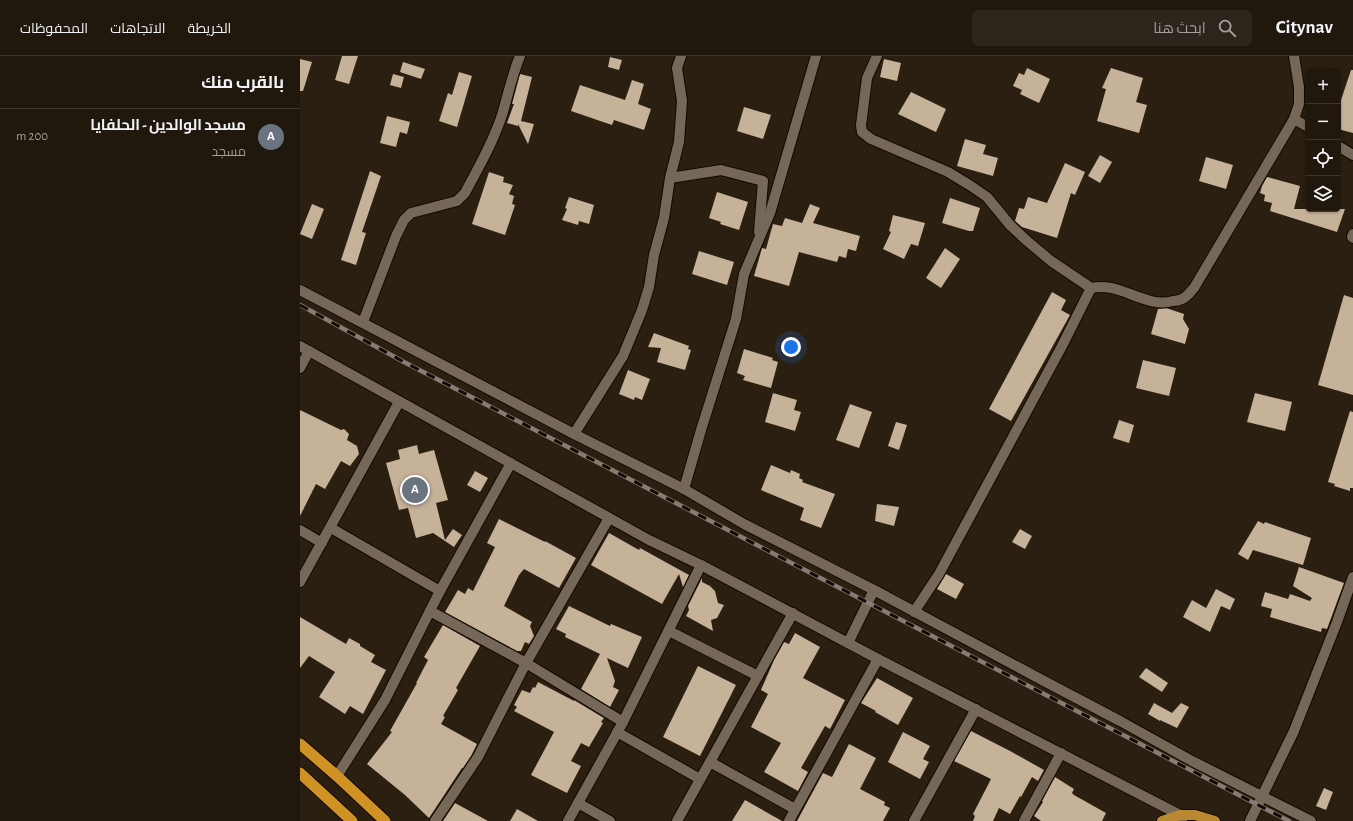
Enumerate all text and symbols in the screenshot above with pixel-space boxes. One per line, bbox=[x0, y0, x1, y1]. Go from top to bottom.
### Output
search box bbox=[972, 10, 1252, 46]
icon: search bbox=[1216, 17, 1238, 39]
text: Citynav bbox=[1276, 18, 1333, 37]
text: ابحث هنا bbox=[1153, 21, 1206, 36]
text: المحفوظات bbox=[20, 22, 88, 36]
text: الاتجاهات bbox=[110, 22, 166, 36]
text: الخريطة bbox=[188, 22, 231, 36]
map controls bbox=[1305, 68, 1341, 212]
button: + bbox=[1305, 68, 1341, 104]
text: بالقرب منك bbox=[201, 74, 284, 91]
button: − bbox=[1305, 104, 1341, 140]
text: مسجد الوالدين - الحلفايا bbox=[90, 118, 246, 133]
text: 200 m bbox=[16, 130, 48, 143]
text: A bbox=[267, 130, 275, 143]
button: locate bbox=[1305, 140, 1341, 176]
text: مسجد bbox=[212, 146, 246, 159]
button: layers bbox=[1305, 176, 1341, 212]
your location bbox=[781, 337, 801, 357]
pin: A bbox=[402, 475, 428, 505]

